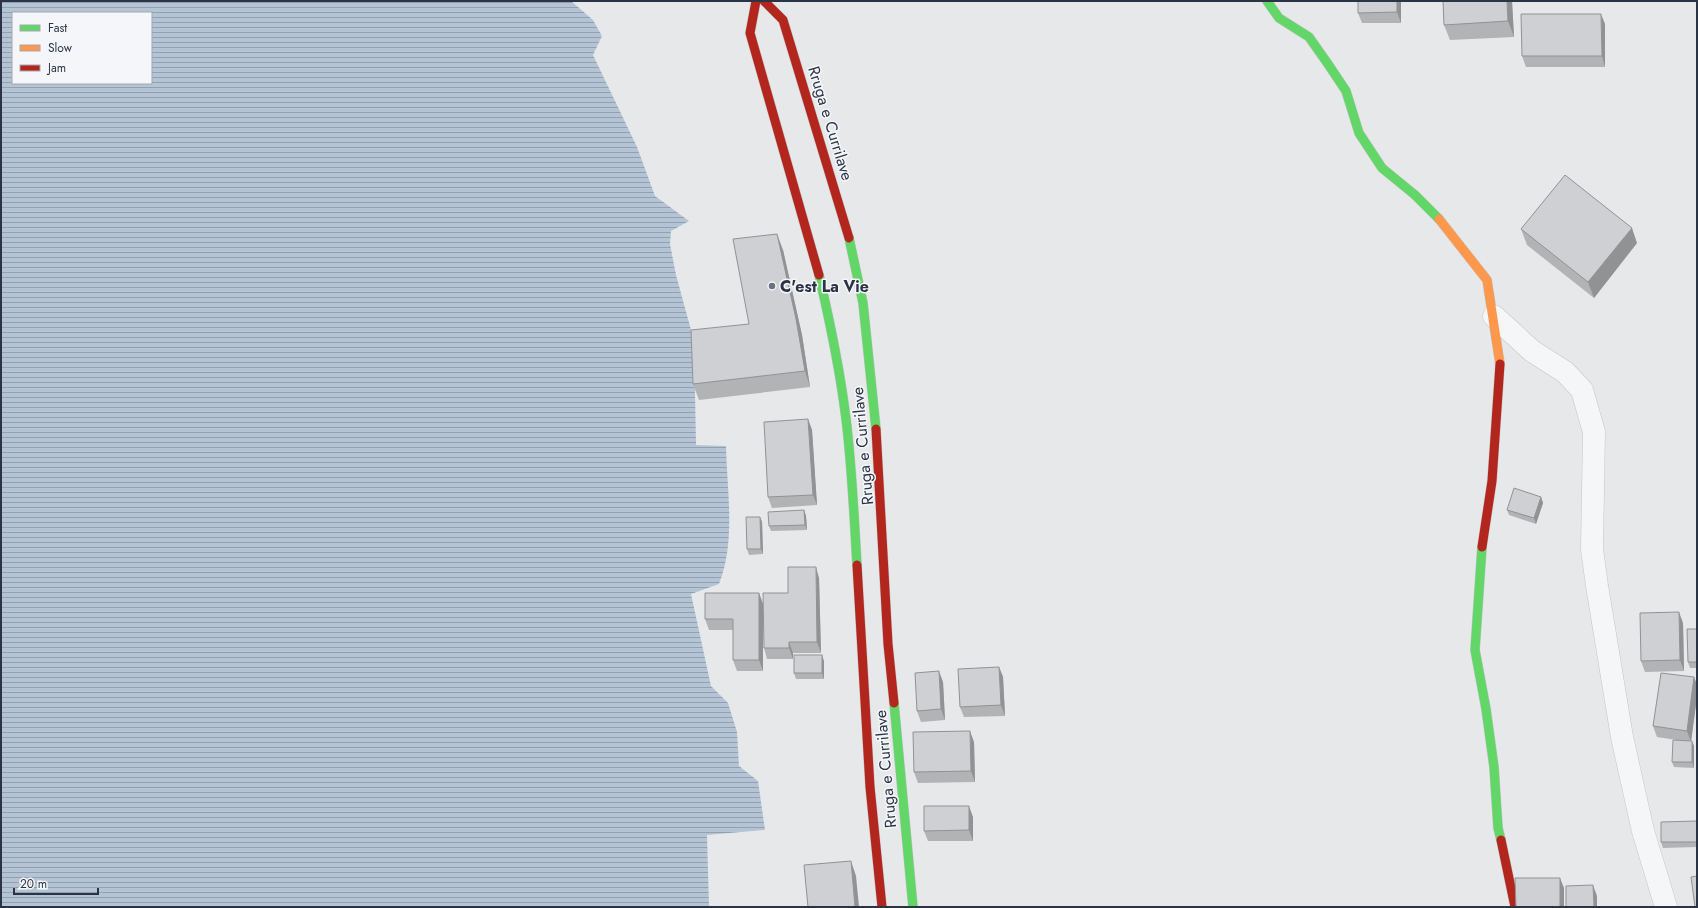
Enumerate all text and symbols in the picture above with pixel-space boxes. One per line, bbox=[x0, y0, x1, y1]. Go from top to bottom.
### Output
legend bbox=[12, 12, 152, 84]
text: Fast bbox=[48, 19, 67, 37]
text: Slow bbox=[48, 39, 73, 57]
text: Jam bbox=[46, 59, 66, 77]
street label: Rruga e Currilave bbox=[802, 63, 859, 183]
place label: C'est La Vie bbox=[780, 275, 869, 298]
marker: C'est La Vie bbox=[767, 281, 777, 291]
street label: Rruga e Currilave bbox=[846, 386, 879, 506]
street label: Rruga e Currilave bbox=[869, 709, 902, 829]
scale bar bbox=[14, 870, 98, 896]
text: 20 m bbox=[20, 875, 47, 893]

